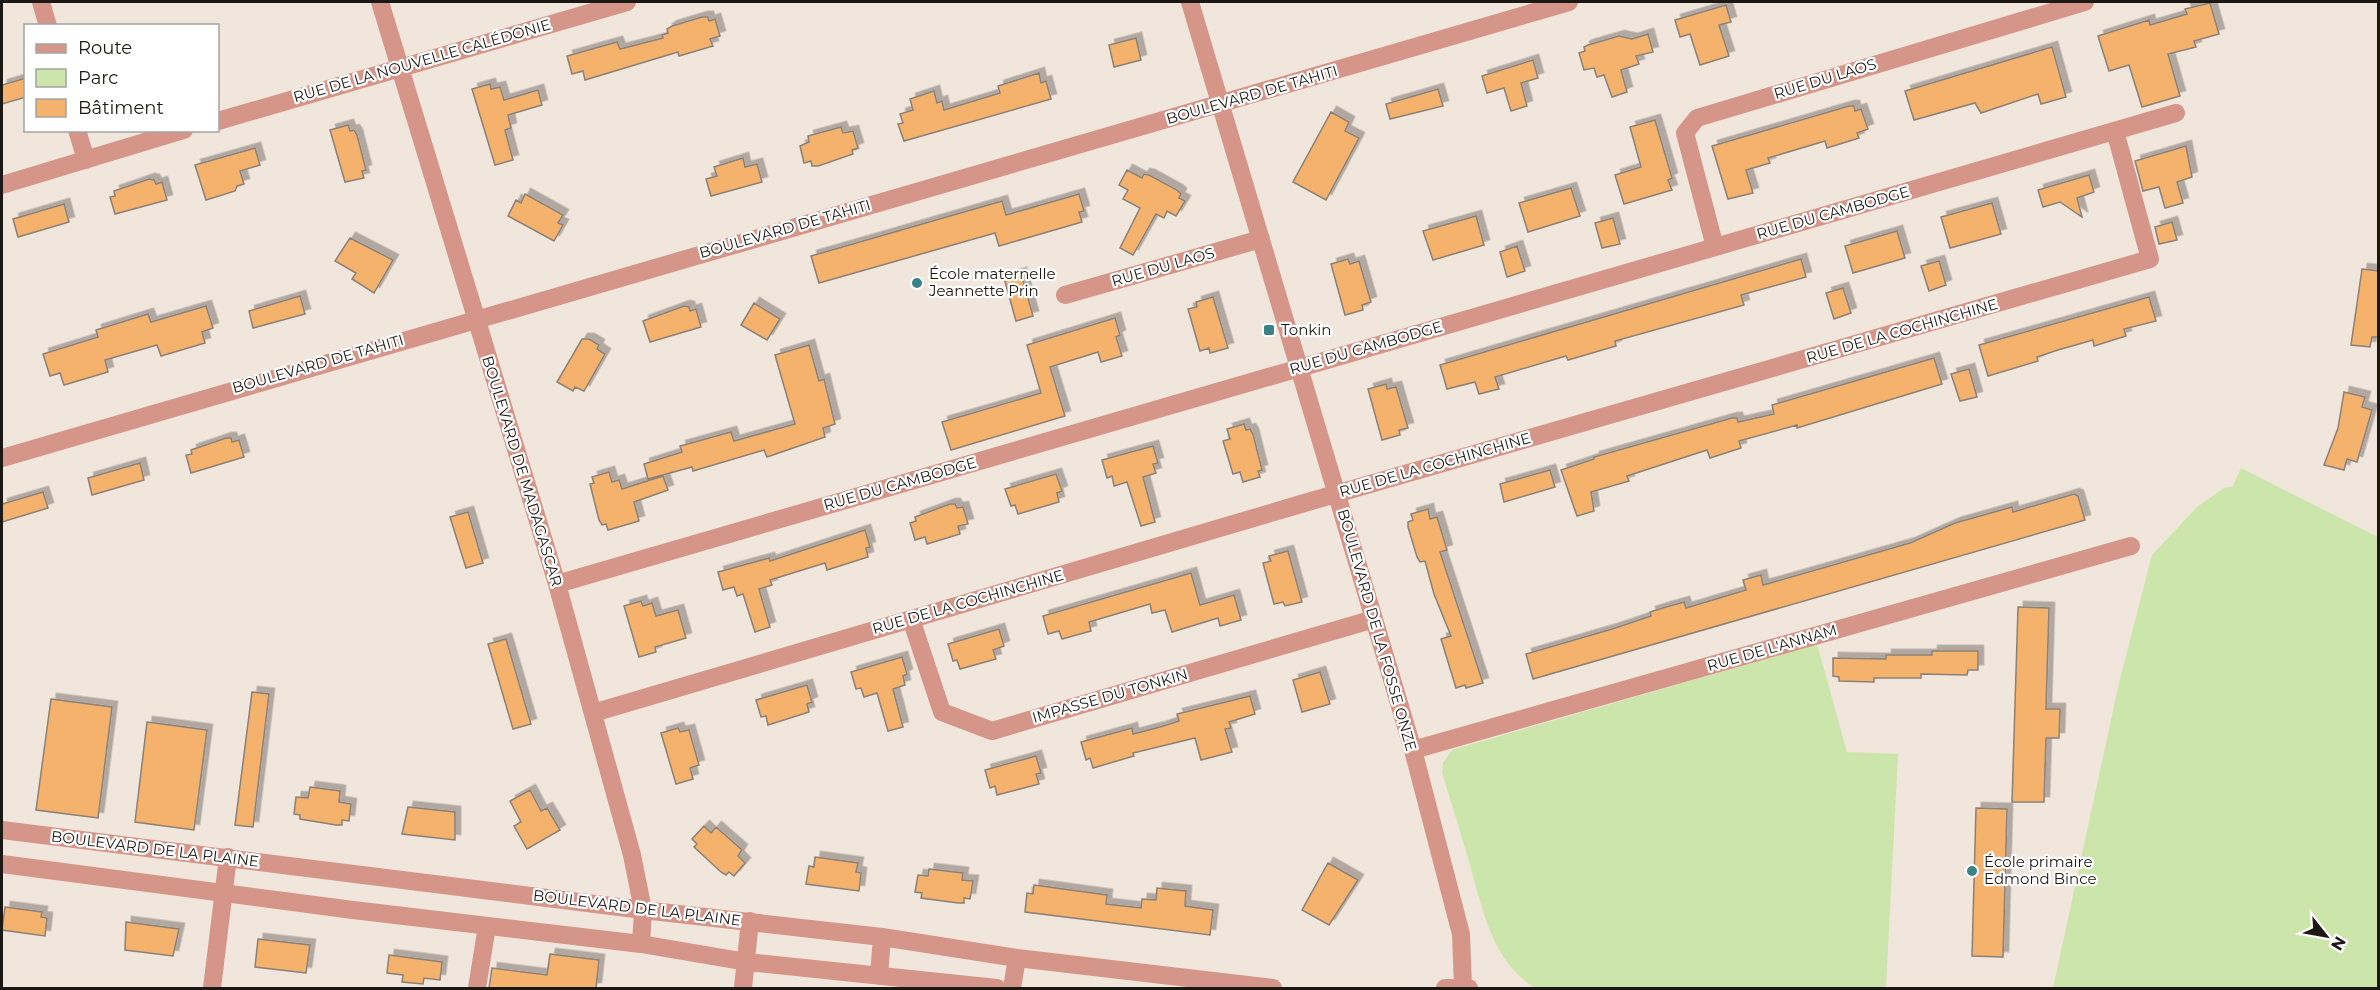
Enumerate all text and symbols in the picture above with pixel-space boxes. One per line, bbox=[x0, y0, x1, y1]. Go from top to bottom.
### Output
street label: RUE DE LA NOUVELLE CALÉDONIE bbox=[291, 15, 553, 106]
legend bbox=[24, 24, 219, 132]
text: Route bbox=[78, 37, 132, 59]
street label: RUE DU LAOS bbox=[1771, 54, 1878, 103]
street label: BOULEVARD DE TAHITI bbox=[1164, 61, 1340, 128]
text: Parc bbox=[78, 67, 118, 89]
text: Bâtiment bbox=[78, 97, 164, 119]
street label: RUE DU CAMBODGE bbox=[1754, 182, 1912, 243]
street label: BOULEVARD DE TAHITI bbox=[697, 195, 873, 262]
street label: RUE DU LAOS bbox=[1109, 243, 1217, 290]
place label: École maternelle Jeannette Prin bbox=[928, 264, 1056, 300]
marker: École maternelle Jeannette Prin bbox=[910, 276, 924, 290]
street label: RUE DE LA COCHINCHINE bbox=[1804, 294, 2000, 367]
street label: RUE DU CAMBODGE bbox=[1287, 317, 1445, 378]
place label: Tonkin bbox=[1281, 320, 1331, 339]
marker: Tonkin bbox=[1262, 323, 1276, 337]
street label: BOULEVARD DE TAHITI bbox=[230, 330, 406, 397]
street label: BOULEVARD DE MADAGASCAR bbox=[478, 353, 567, 589]
street label: RUE DE LA COCHINCHINE bbox=[1337, 428, 1533, 501]
street label: RUE DU CAMBODGE bbox=[821, 453, 979, 514]
street label: BOULEVARD DE LA FOSSE ONZE bbox=[1334, 507, 1421, 753]
street label: RUE DE LA COCHINCHINE bbox=[870, 565, 1066, 638]
street label: RUE DE L'ANNAM bbox=[1705, 620, 1839, 675]
street label: IMPASSE DU TONKIN bbox=[1030, 664, 1190, 727]
street label: BOULEVARD DE LA PLAINE bbox=[50, 826, 260, 871]
place label: École primaire Edmond Bince bbox=[1984, 852, 2097, 888]
marker: École primaire Edmond Bince bbox=[1965, 864, 1979, 878]
street label: BOULEVARD DE LA PLAINE bbox=[532, 885, 742, 930]
north arrow bbox=[2296, 906, 2356, 966]
text: N bbox=[2327, 933, 2350, 954]

